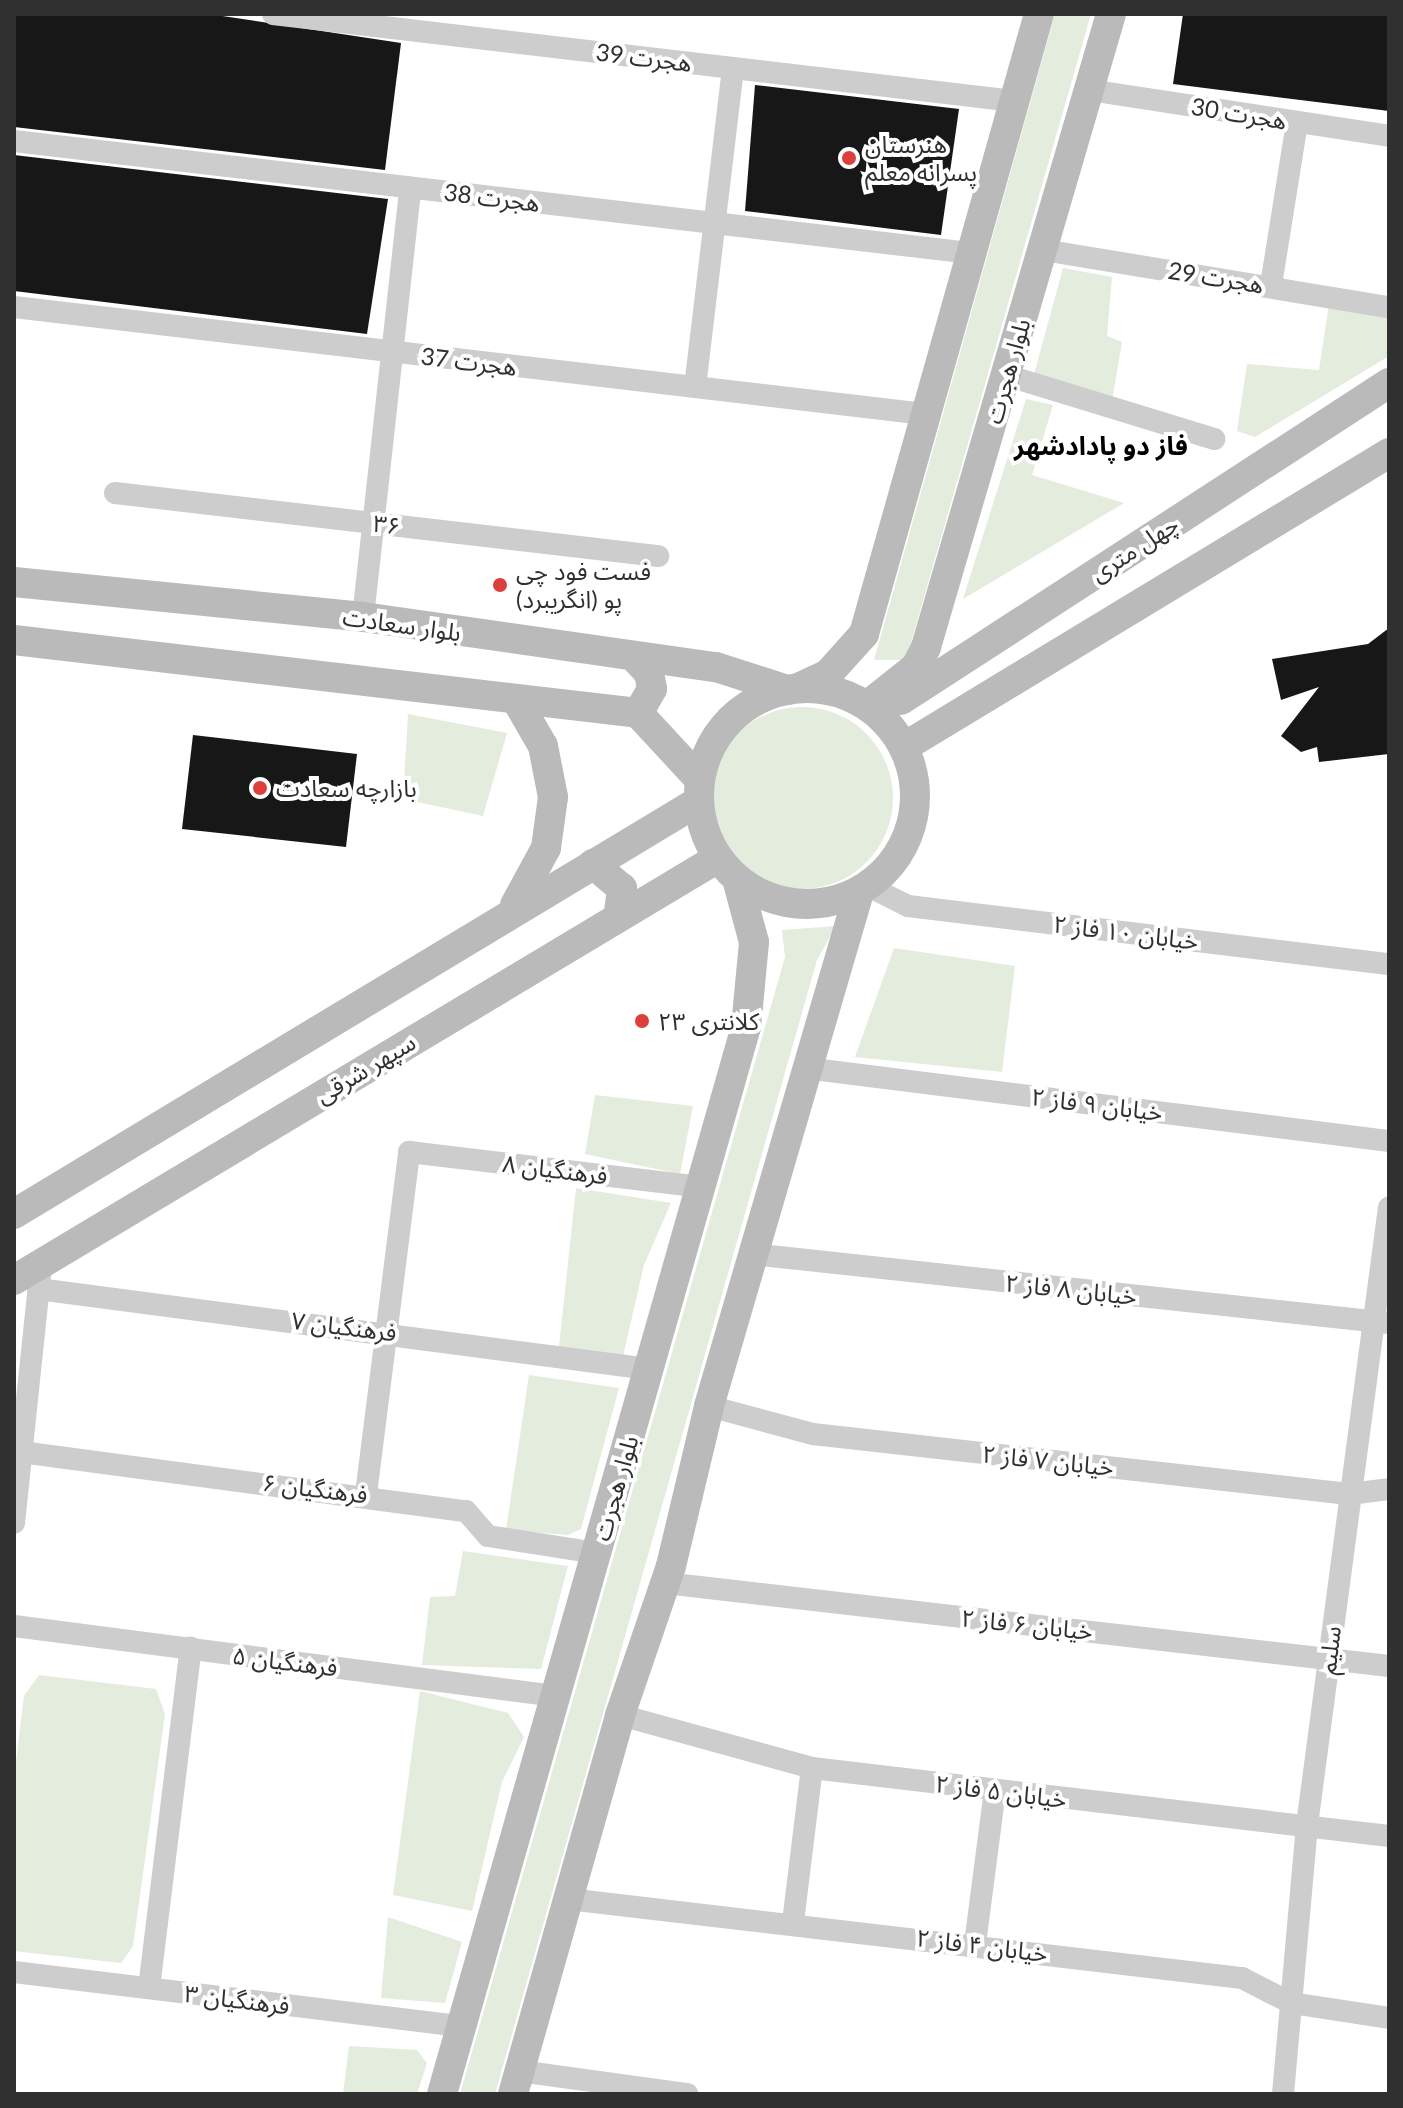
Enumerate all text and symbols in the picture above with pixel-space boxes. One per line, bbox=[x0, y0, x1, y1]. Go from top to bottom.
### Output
street label: هجرت 39 bbox=[594, 37, 694, 77]
street label: هجرت 30 bbox=[1189, 91, 1289, 135]
place label: هنرستان پسرانه معلم bbox=[865, 130, 977, 186]
marker: هنرستان پسرانه معلم bbox=[840, 149, 858, 167]
street label: هجرت 38 bbox=[442, 177, 542, 217]
street label: هجرت 29 bbox=[1166, 255, 1266, 299]
street label: بلوار هجرت bbox=[978, 315, 1036, 427]
street label: هجرت 37 bbox=[419, 341, 519, 381]
district label: فاز دو پادادشهر bbox=[1014, 430, 1188, 462]
street label: ۳۶ bbox=[372, 508, 402, 540]
street label: چهل متری bbox=[1085, 509, 1183, 587]
place label: فست فود چی پو (انگریبرد) bbox=[516, 557, 651, 613]
marker: فست فود چی پو (انگریبرد) bbox=[491, 576, 509, 594]
street label: بلوار سعادت bbox=[341, 601, 463, 647]
place label: بازارچه سعادت bbox=[276, 774, 417, 802]
marker: بازارچه سعادت bbox=[251, 779, 269, 797]
street label: خیابان ۱۰ فاز ۲ bbox=[1052, 909, 1200, 955]
place label: کلانتری ۲۳ bbox=[658, 1007, 759, 1035]
marker: کلانتری ۲۳ bbox=[633, 1012, 651, 1030]
street label: سپهر شرقی bbox=[310, 1027, 420, 1109]
street label: خیابان ۹ فاز ۲ bbox=[1030, 1082, 1164, 1126]
street label: فرهنگیان ۸ bbox=[501, 1148, 609, 1190]
street label: خیابان ۸ فاز ۲ bbox=[1004, 1268, 1138, 1310]
street label: فرهنگیان ۷ bbox=[290, 1305, 398, 1347]
street label: بلوار هجرت bbox=[586, 1432, 644, 1544]
street label: خیابان ۷ فاز ۲ bbox=[981, 1439, 1115, 1481]
street label: فرهنگیان ۶ bbox=[261, 1467, 369, 1509]
street label: خیابان ۶ فاز ۲ bbox=[960, 1603, 1094, 1645]
street label: سلیم bbox=[1312, 1624, 1346, 1676]
street label: فرهنگیان ۵ bbox=[231, 1640, 339, 1682]
street label: خیابان ۵ فاز ۲ bbox=[934, 1769, 1068, 1813]
street label: خیابان ۴ فاز ۲ bbox=[915, 1923, 1049, 1967]
street label: فرهنگیان ۳ bbox=[183, 1978, 291, 2020]

